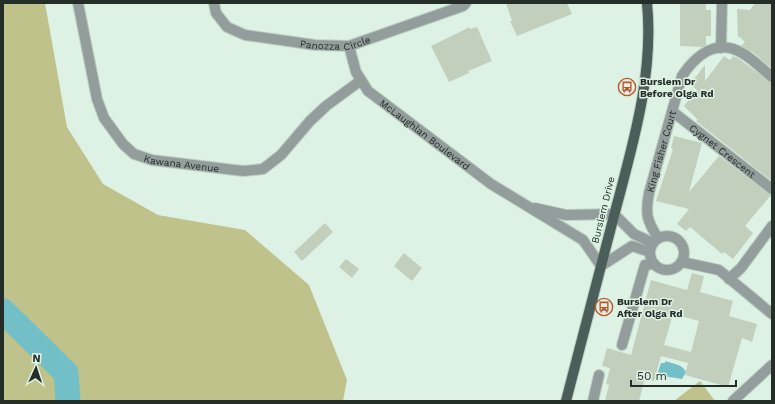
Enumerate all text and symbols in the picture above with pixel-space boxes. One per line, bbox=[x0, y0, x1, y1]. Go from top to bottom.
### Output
street label: Panozza Circle bbox=[299, 33, 372, 52]
place label: Burslem Dr Before Olga Rd bbox=[640, 76, 713, 99]
bus stop icon: Burslem Dr Before Olga Rd bbox=[617, 77, 637, 97]
street label: McLaughlan Boulevard bbox=[378, 97, 472, 172]
street label: King Fisher Court bbox=[644, 108, 678, 193]
street label: Cygnet Crescent bbox=[688, 122, 758, 180]
street label: Kawana Avenue bbox=[143, 152, 220, 174]
street label: Burslem Drive bbox=[589, 175, 617, 245]
place label: Burslem Dr After Olga Rd bbox=[617, 296, 683, 319]
bus stop icon: Burslem Dr After Olga Rd bbox=[594, 297, 614, 317]
north arrow bbox=[16, 348, 56, 388]
text: N bbox=[32, 352, 41, 365]
scale bar bbox=[631, 362, 736, 388]
text: 50 m bbox=[637, 369, 667, 383]

